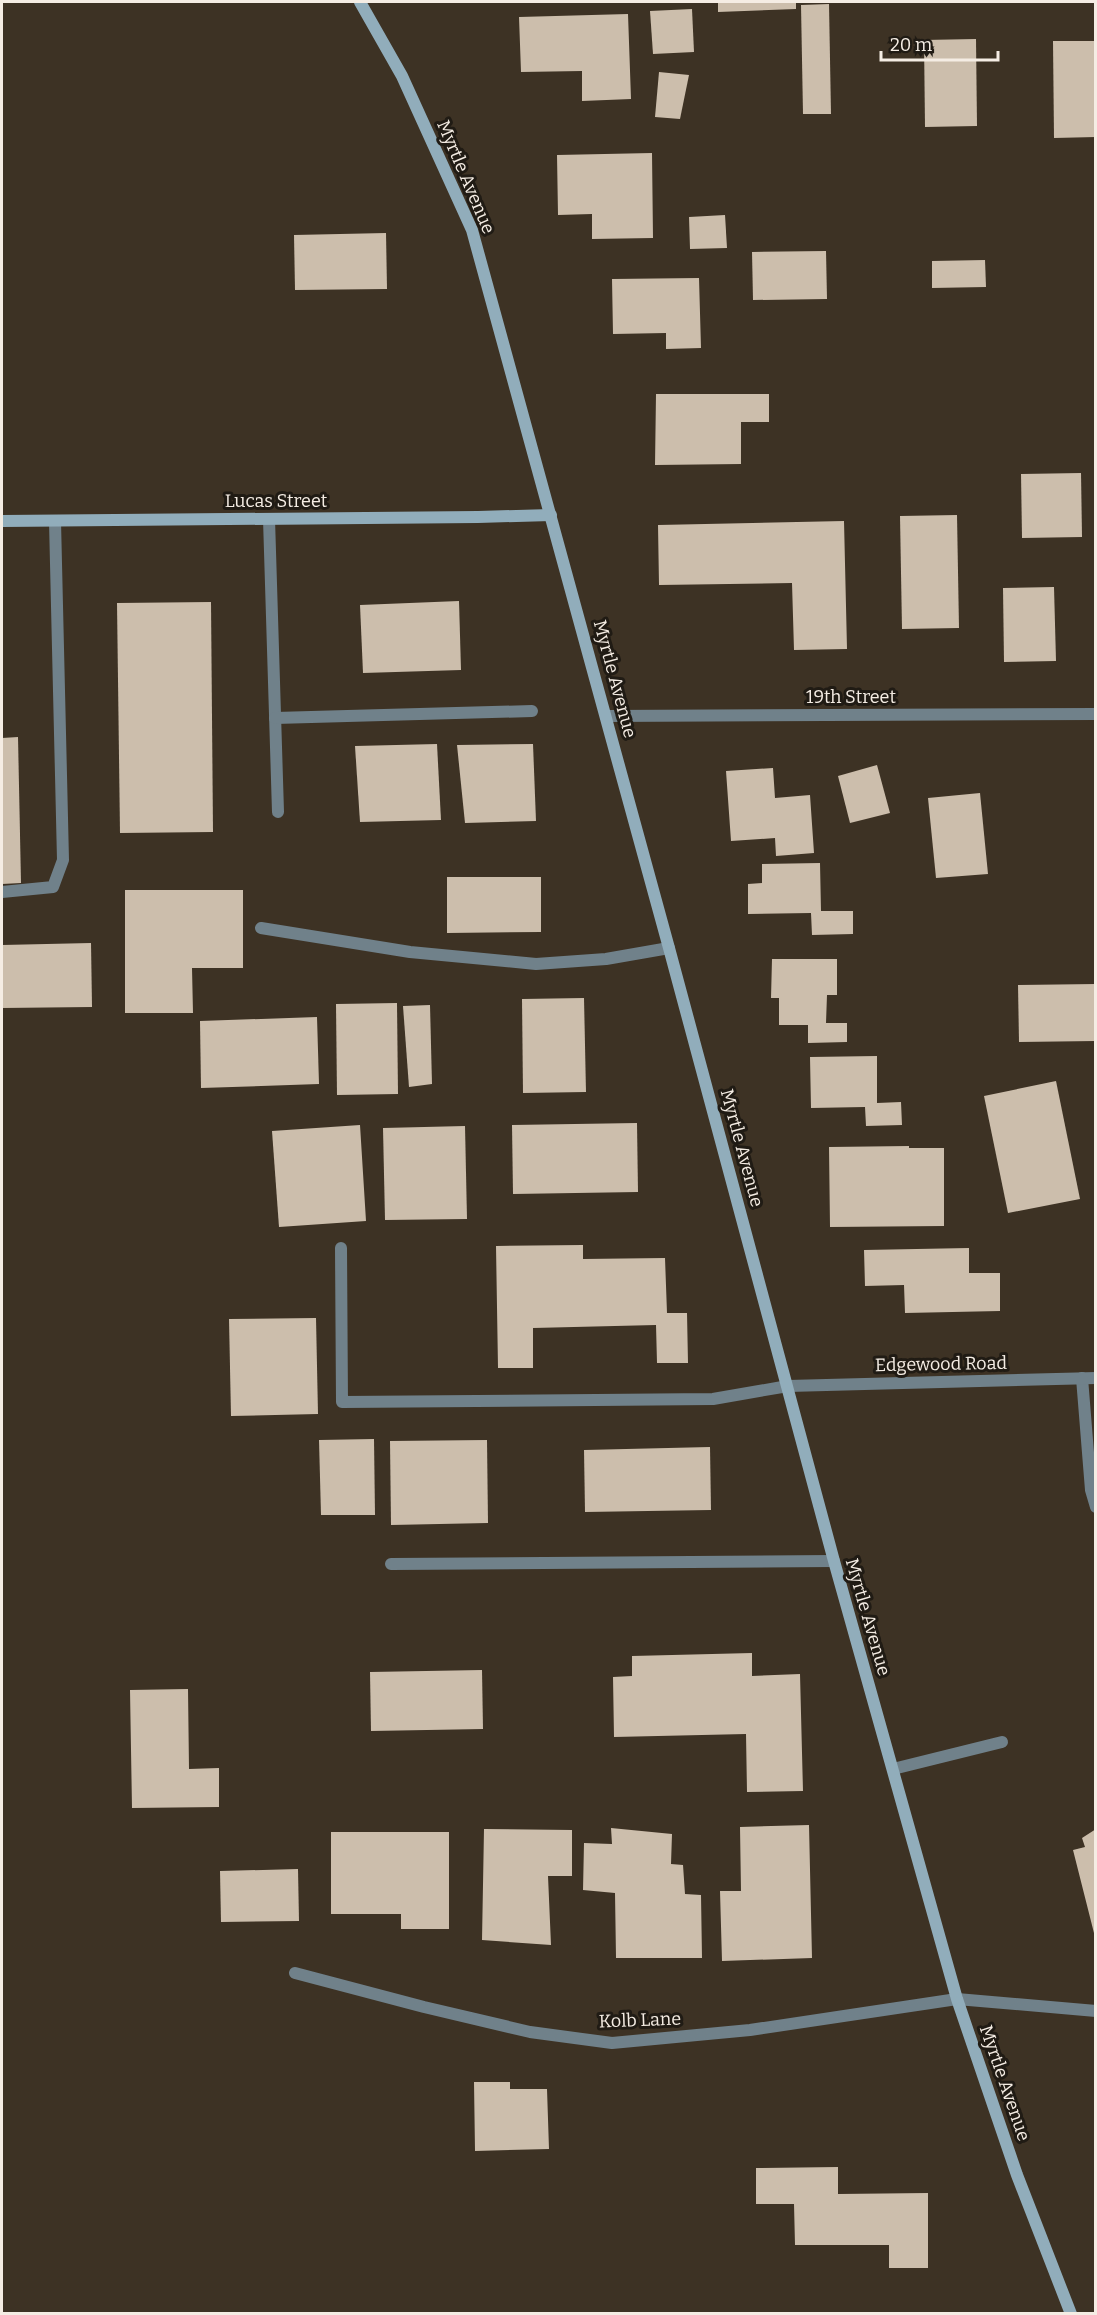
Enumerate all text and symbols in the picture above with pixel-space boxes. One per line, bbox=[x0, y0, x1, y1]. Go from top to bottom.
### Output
scale bar bbox=[881, 24, 998, 62]
text: 20 m bbox=[890, 34, 932, 56]
street label: Myrtle Avenue bbox=[432, 117, 500, 237]
street label: Lucas Street bbox=[225, 490, 328, 512]
street label: Myrtle Avenue bbox=[589, 618, 641, 740]
street label: 19th Street bbox=[806, 686, 896, 708]
street label: Myrtle Avenue bbox=[716, 1087, 768, 1209]
street label: Edgewood Road bbox=[875, 1352, 1008, 1376]
street label: Myrtle Avenue bbox=[841, 1556, 895, 1678]
street label: Kolb Lane bbox=[598, 2008, 682, 2032]
street label: Myrtle Avenue bbox=[975, 2022, 1035, 2144]

